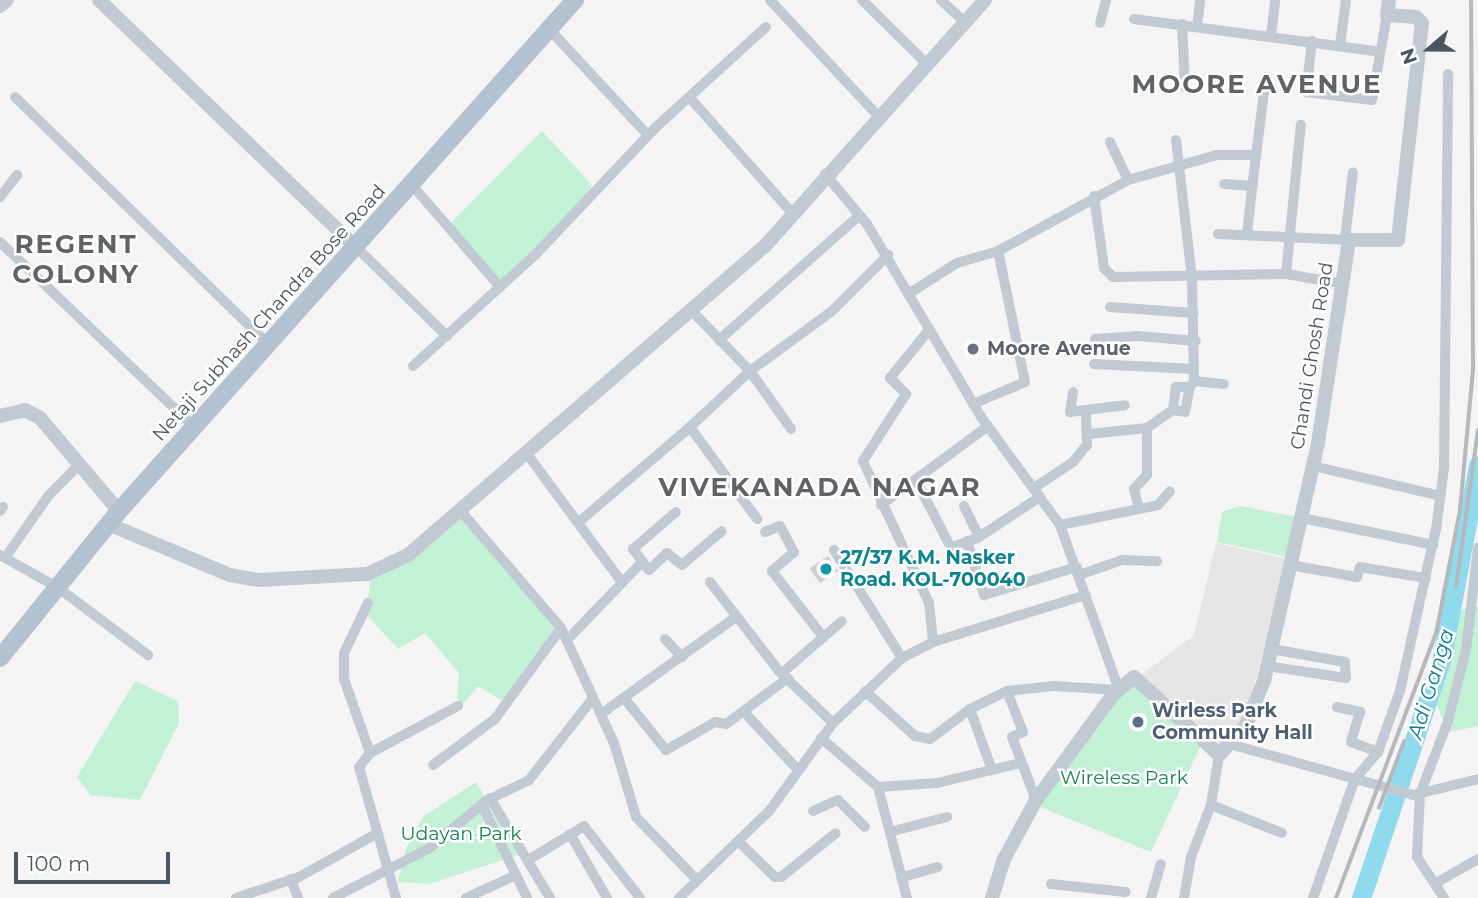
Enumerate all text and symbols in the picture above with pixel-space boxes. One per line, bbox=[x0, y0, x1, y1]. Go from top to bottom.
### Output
north arrow bbox=[1394, 14, 1464, 84]
text: N bbox=[1395, 45, 1422, 68]
district label: MOORE AVENUE bbox=[1133, 69, 1381, 101]
street label: Netaji Subhash Chandra Bose Road bbox=[148, 180, 390, 446]
district label: REGENT COLONY bbox=[13, 229, 139, 290]
street label: Chandi Ghosh Road bbox=[1286, 261, 1338, 451]
place label: Moore Avenue bbox=[987, 338, 1131, 360]
marker: Moore Avenue bbox=[965, 341, 981, 357]
district label: VIVEKANADA NAGAR bbox=[660, 472, 980, 504]
place label: 27/37 K.M. Nasker Road. KOL-700040 bbox=[840, 547, 1026, 591]
marker: 27/37 K.M. Nasker Road. KOL-700040 bbox=[818, 561, 834, 577]
water label: Adi Ganga bbox=[1402, 626, 1460, 742]
place label: Wirless Park Community Hall bbox=[1152, 700, 1313, 744]
marker: Wirless Park Community Hall bbox=[1130, 714, 1146, 730]
park label: Wireless Park bbox=[1060, 767, 1188, 789]
park label: Udayan Park bbox=[400, 823, 522, 845]
scale bar bbox=[18, 838, 173, 882]
text: 100 m bbox=[27, 851, 90, 876]

